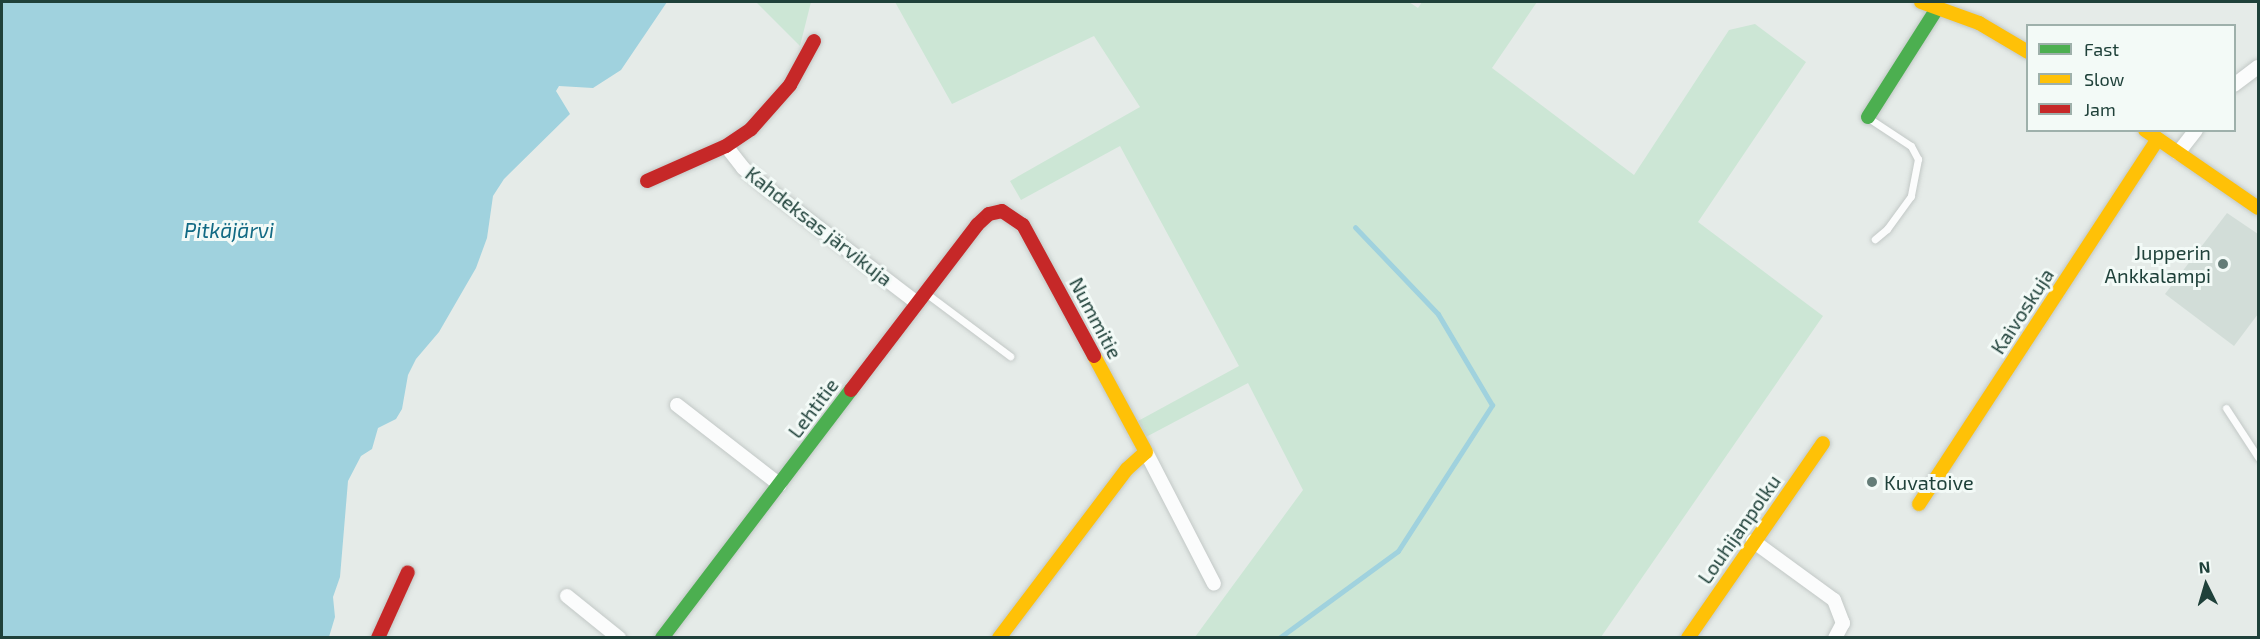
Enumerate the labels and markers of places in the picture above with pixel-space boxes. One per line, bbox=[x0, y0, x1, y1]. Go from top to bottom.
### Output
place label: Jupperin Ankkalampi bbox=[2105, 240, 2211, 287]
marker: Jupperin Ankkalampi bbox=[2216, 257, 2230, 271]
place label: Kuvatoive bbox=[1884, 470, 1974, 494]
marker: Kuvatoive bbox=[1865, 475, 1879, 489]

